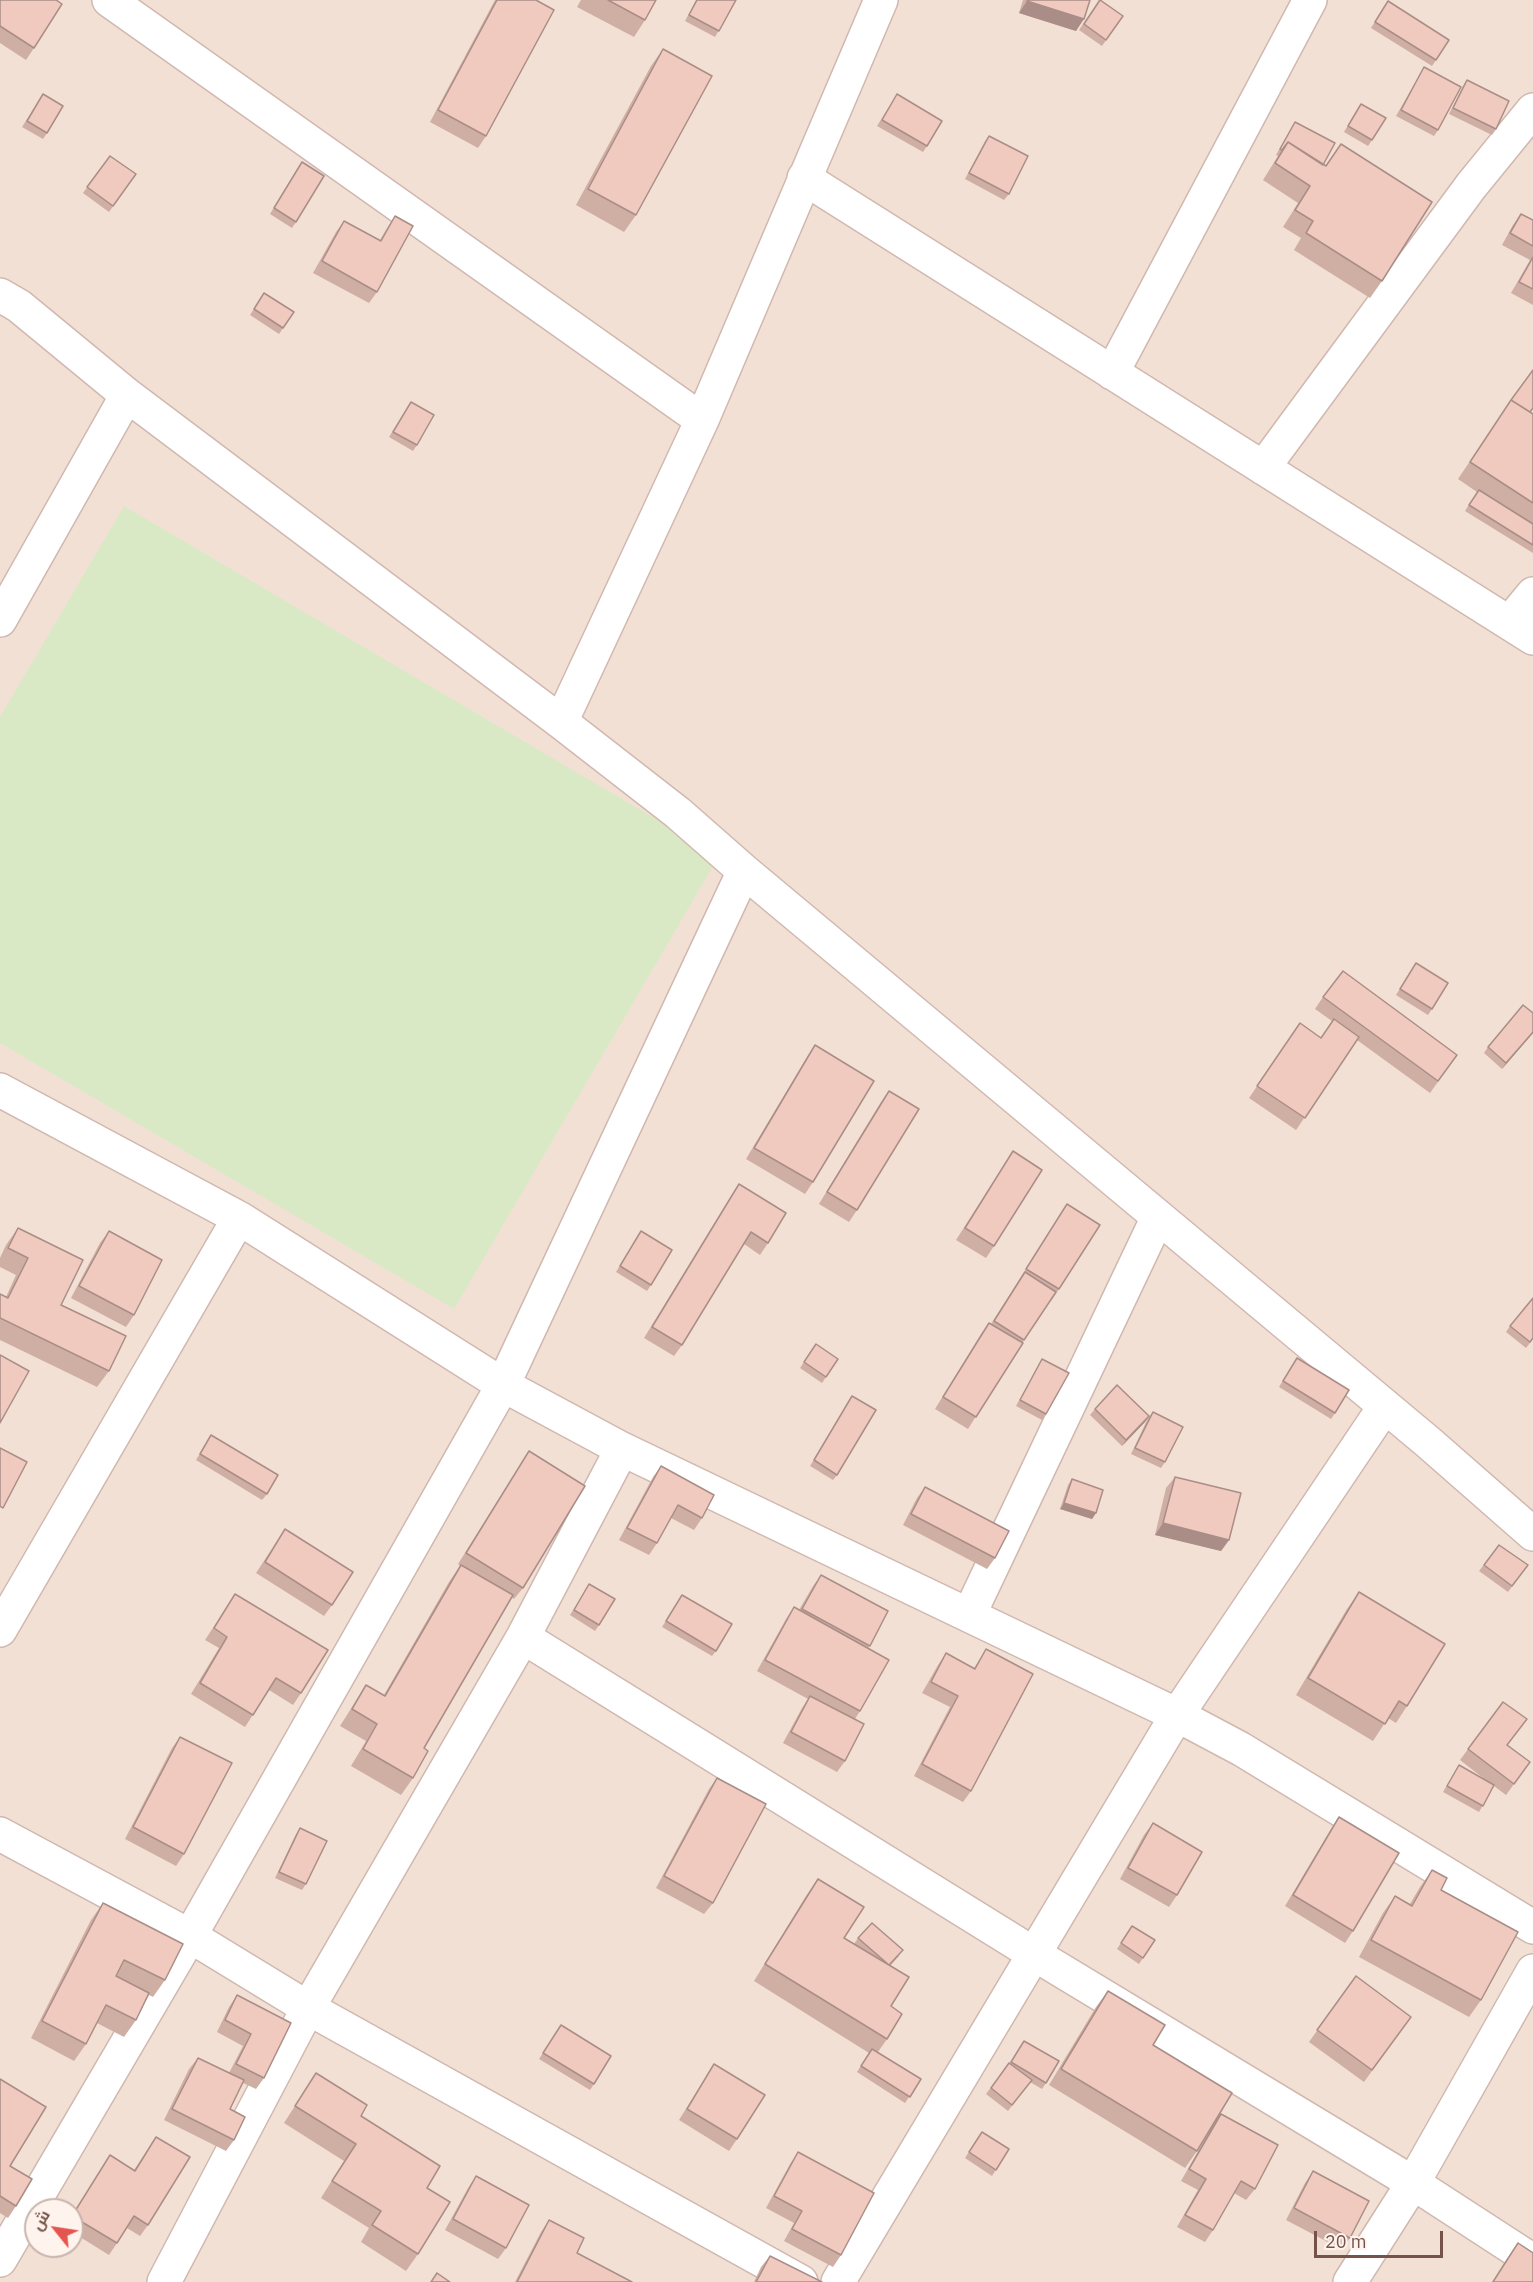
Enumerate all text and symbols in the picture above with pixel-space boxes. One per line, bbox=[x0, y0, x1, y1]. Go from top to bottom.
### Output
north arrow bbox=[24, 2198, 84, 2258]
text: ش bbox=[26, 2206, 54, 2234]
scale bar bbox=[1317, 2219, 1446, 2257]
text: 20 m bbox=[1325, 2230, 1367, 2253]

